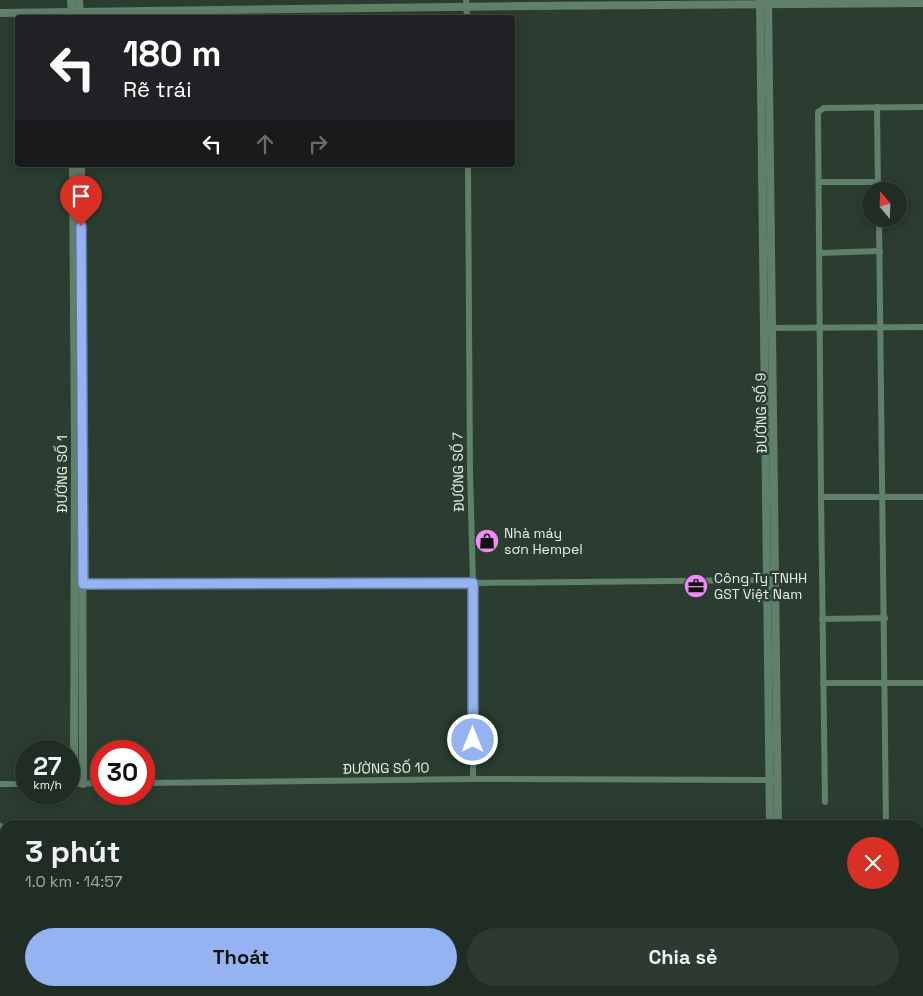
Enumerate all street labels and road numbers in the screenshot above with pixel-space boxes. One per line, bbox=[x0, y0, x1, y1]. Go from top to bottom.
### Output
street label: ĐƯỜNG SỐ 9 bbox=[751, 373, 771, 453]
street label: ĐƯỜNG SỐ 7 bbox=[448, 432, 468, 512]
street label: ĐƯỜNG SỐ 1 bbox=[53, 435, 71, 513]
street label: ĐƯỜNG SỐ 10 bbox=[342, 758, 430, 778]

